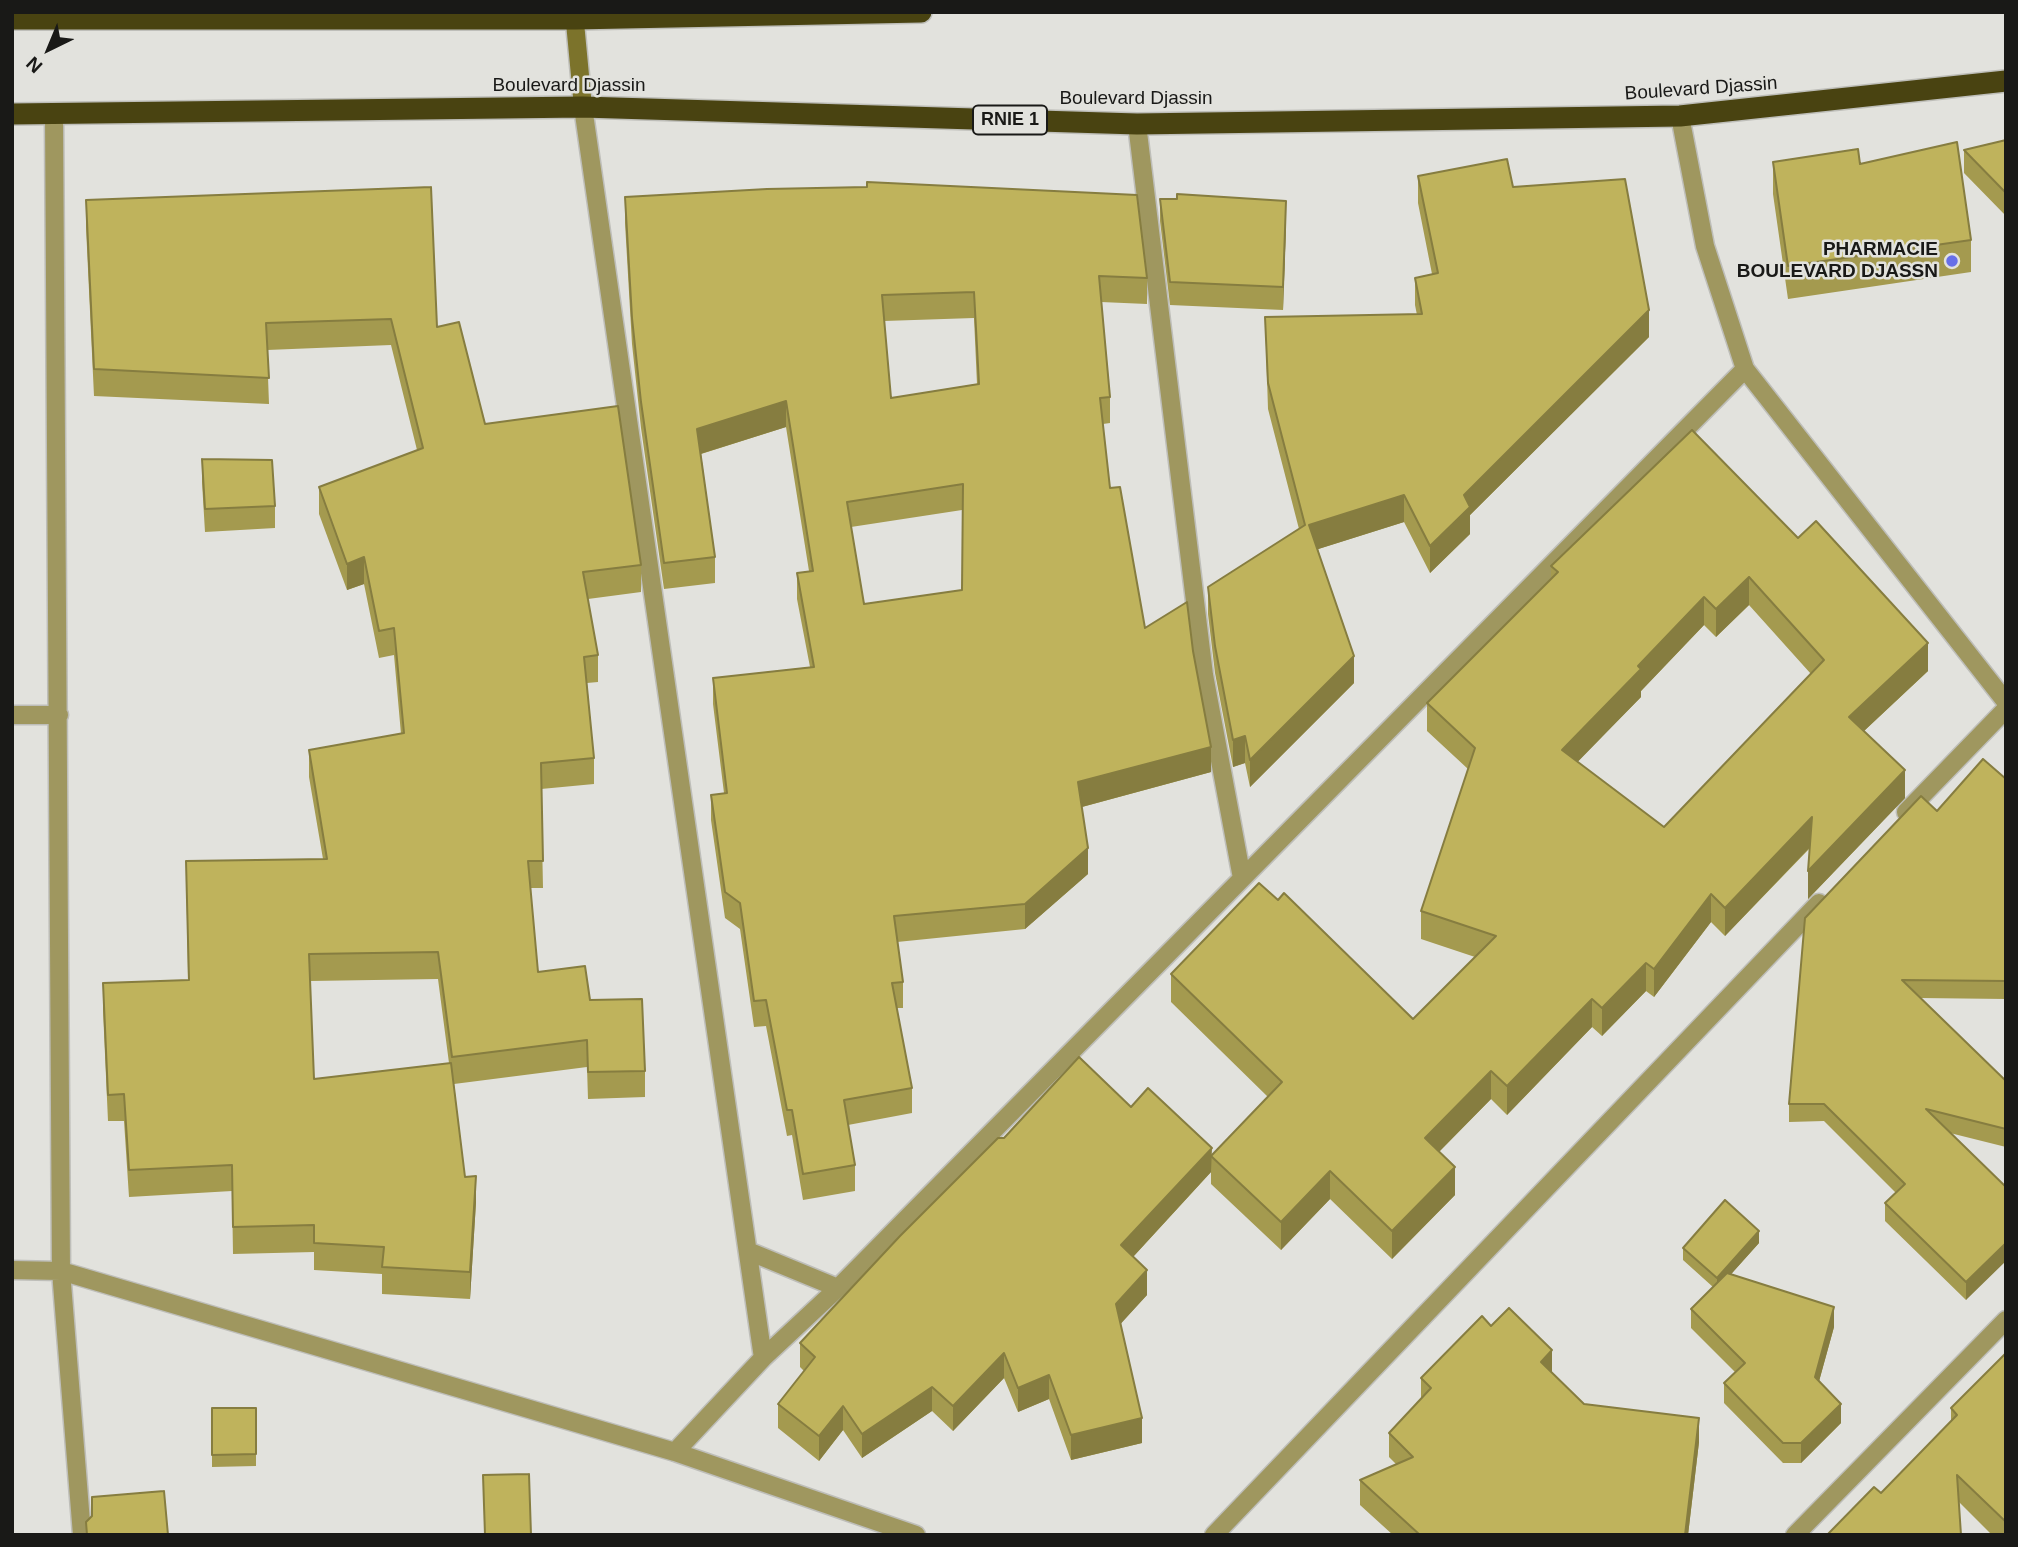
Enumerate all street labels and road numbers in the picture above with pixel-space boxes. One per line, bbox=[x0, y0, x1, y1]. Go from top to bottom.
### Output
street label: Boulevard Djassin bbox=[1624, 72, 1778, 106]
street label: Boulevard Djassin bbox=[492, 75, 646, 97]
street label: Boulevard Djassin bbox=[1059, 88, 1213, 110]
road number: RNIE 1 bbox=[973, 106, 1047, 134]

